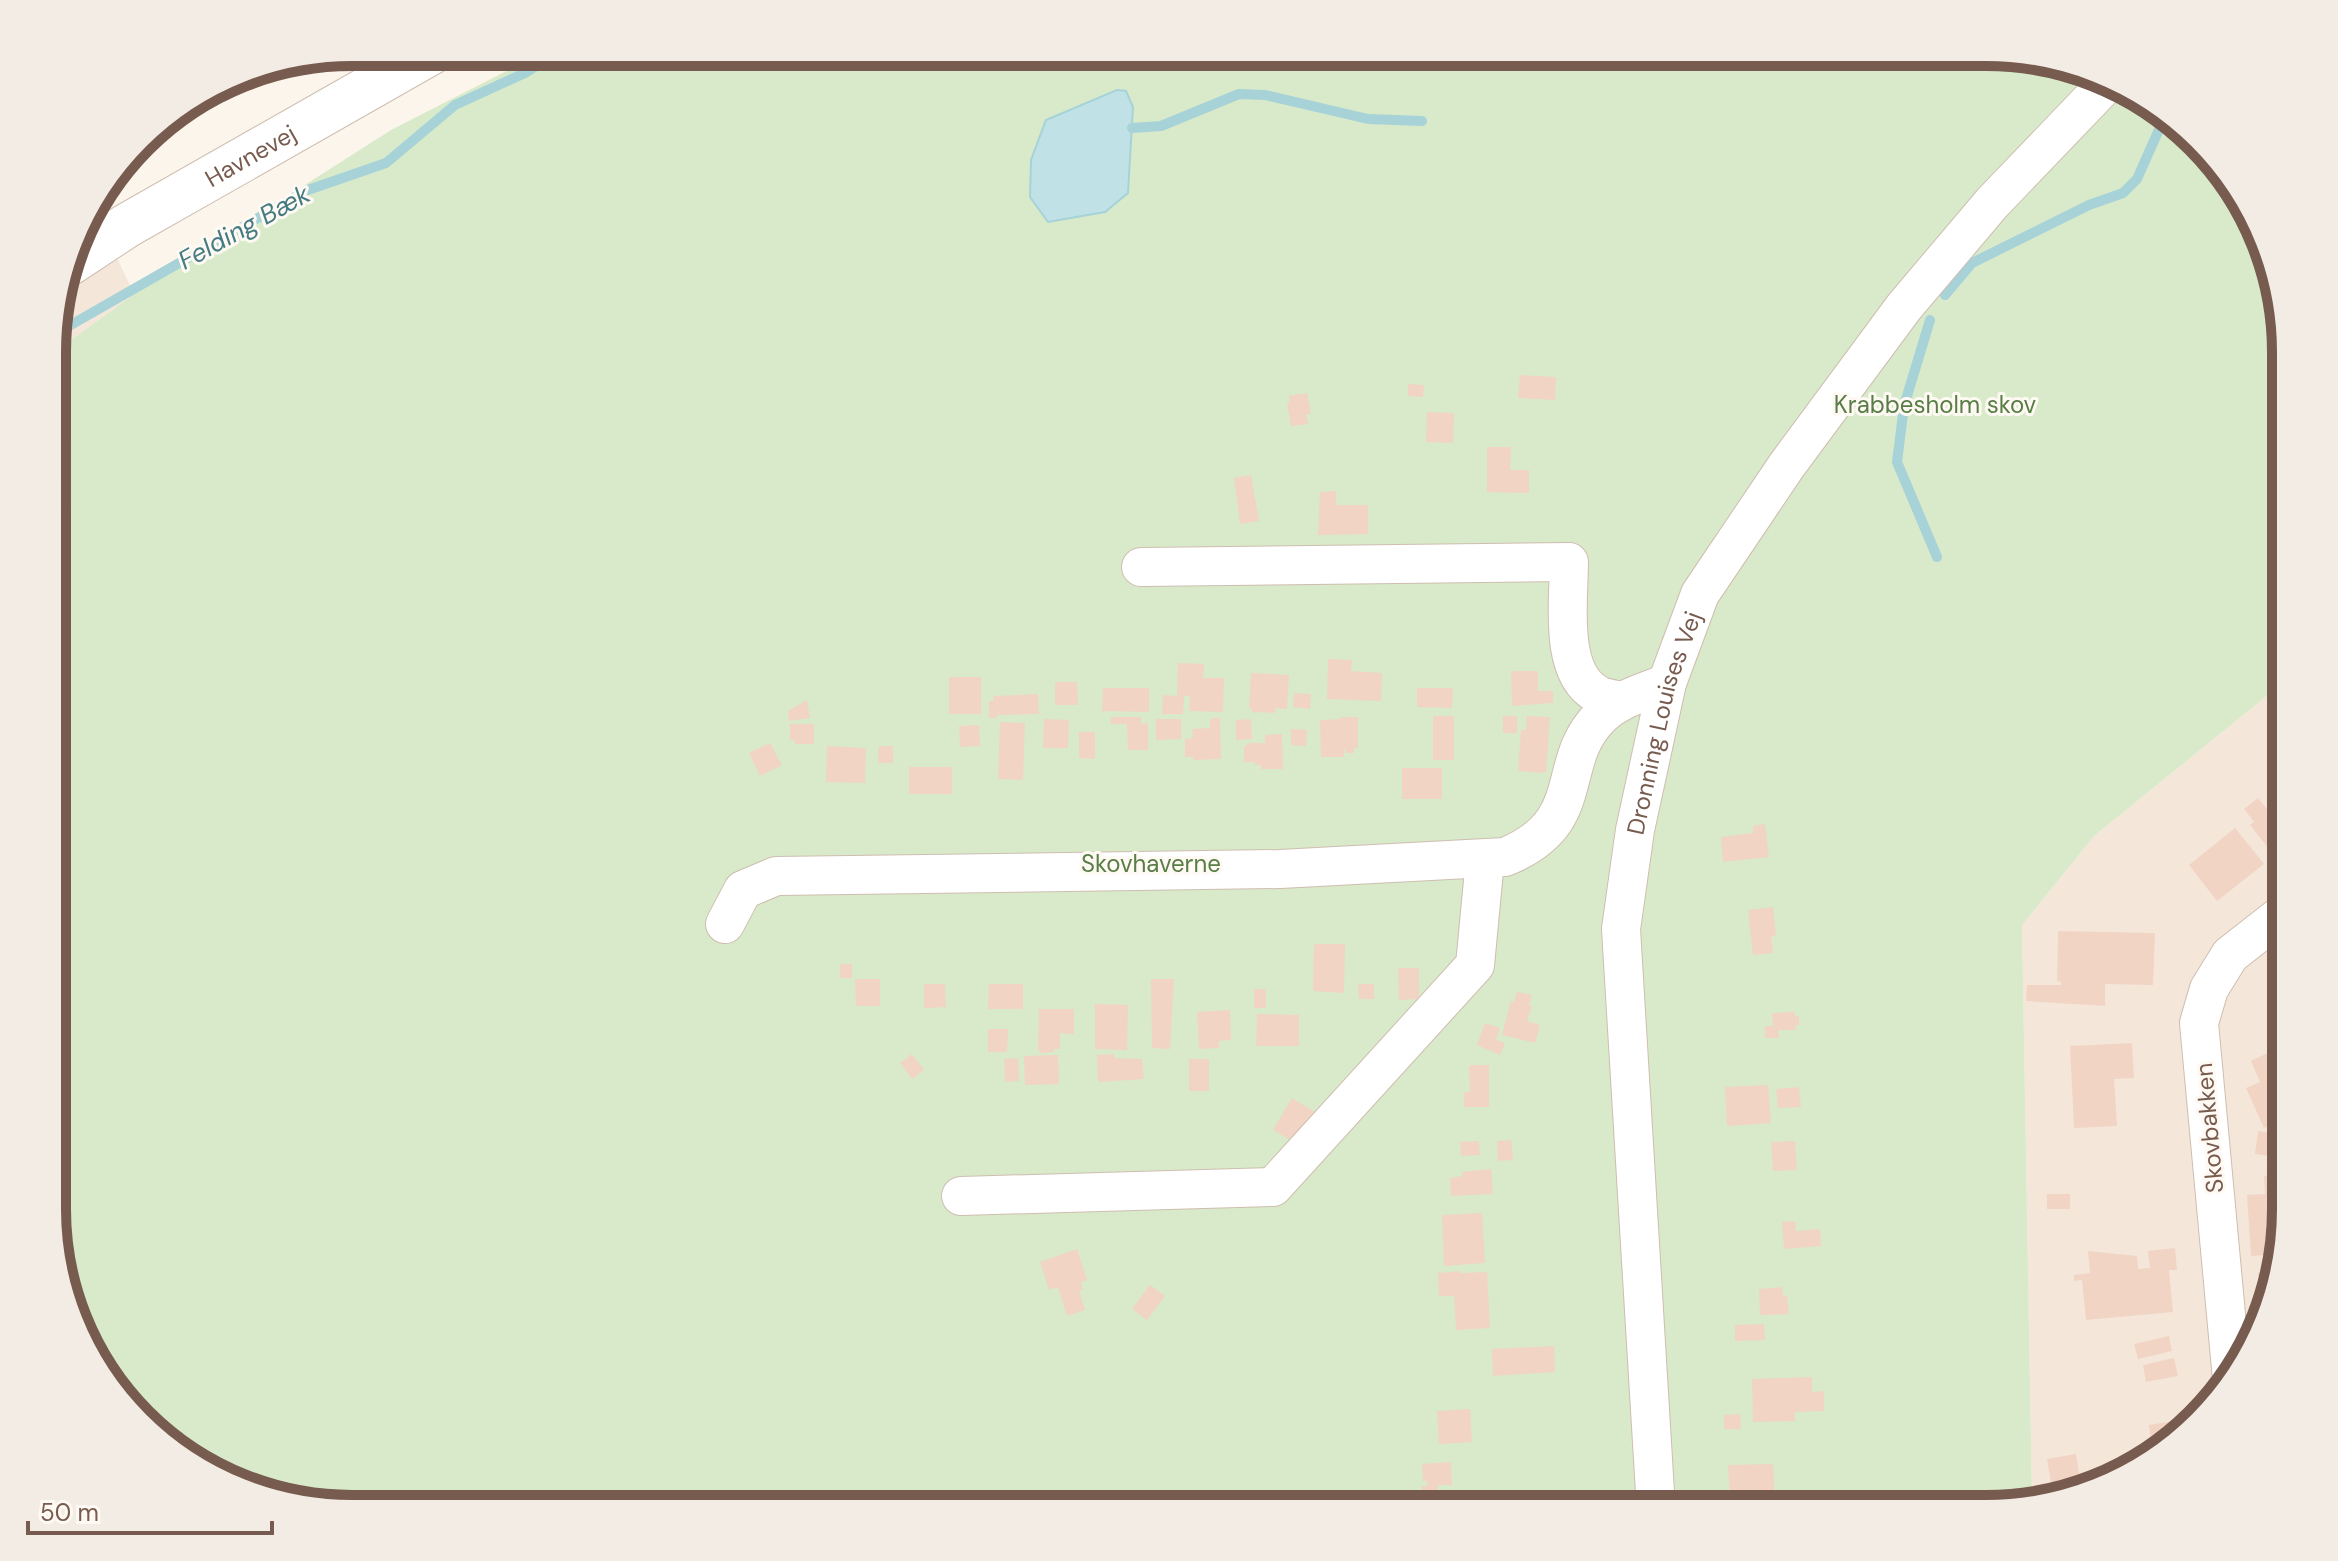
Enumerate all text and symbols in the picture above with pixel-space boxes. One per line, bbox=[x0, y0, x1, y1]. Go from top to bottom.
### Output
street label: Havnevej bbox=[199, 117, 301, 194]
water label: Felding Bæk bbox=[172, 176, 317, 277]
park label: Krabbesholm skov bbox=[1834, 389, 2037, 420]
street label: Dronning Louises Vej bbox=[1619, 607, 1708, 837]
park label: Skovhaverne bbox=[1081, 848, 1221, 879]
street label: Skovbakken bbox=[2188, 1062, 2230, 1194]
scale bar bbox=[28, 1485, 272, 1535]
text: 50 m bbox=[40, 1497, 99, 1528]

